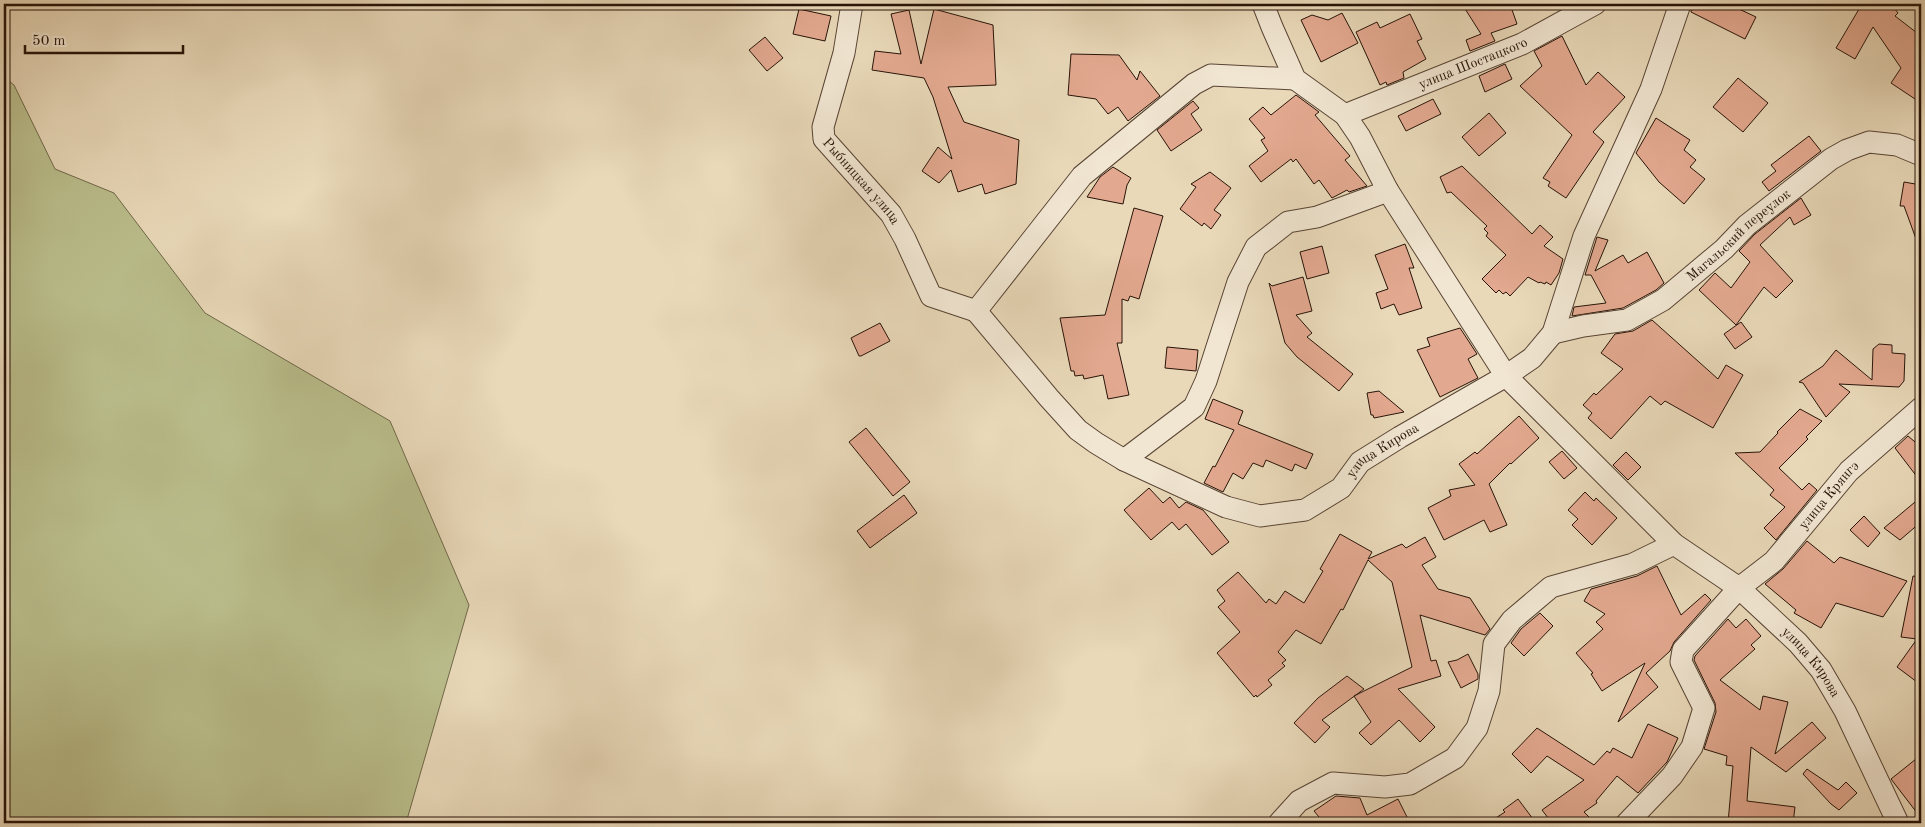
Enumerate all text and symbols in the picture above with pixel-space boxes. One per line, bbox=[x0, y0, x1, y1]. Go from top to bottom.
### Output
scale bar bbox=[25, 22, 182, 54]
text: 50 m bbox=[32, 34, 66, 49]
street label: улица Шостацкого bbox=[1417, 35, 1530, 92]
street label: Рыбницкая улица bbox=[820, 135, 902, 227]
street label: Магальский переулок bbox=[1684, 187, 1793, 284]
street label: улица Кирова bbox=[1344, 421, 1421, 480]
street label: улица Крянгэ bbox=[1796, 459, 1862, 532]
street label: улица Кирова bbox=[1779, 625, 1842, 700]

